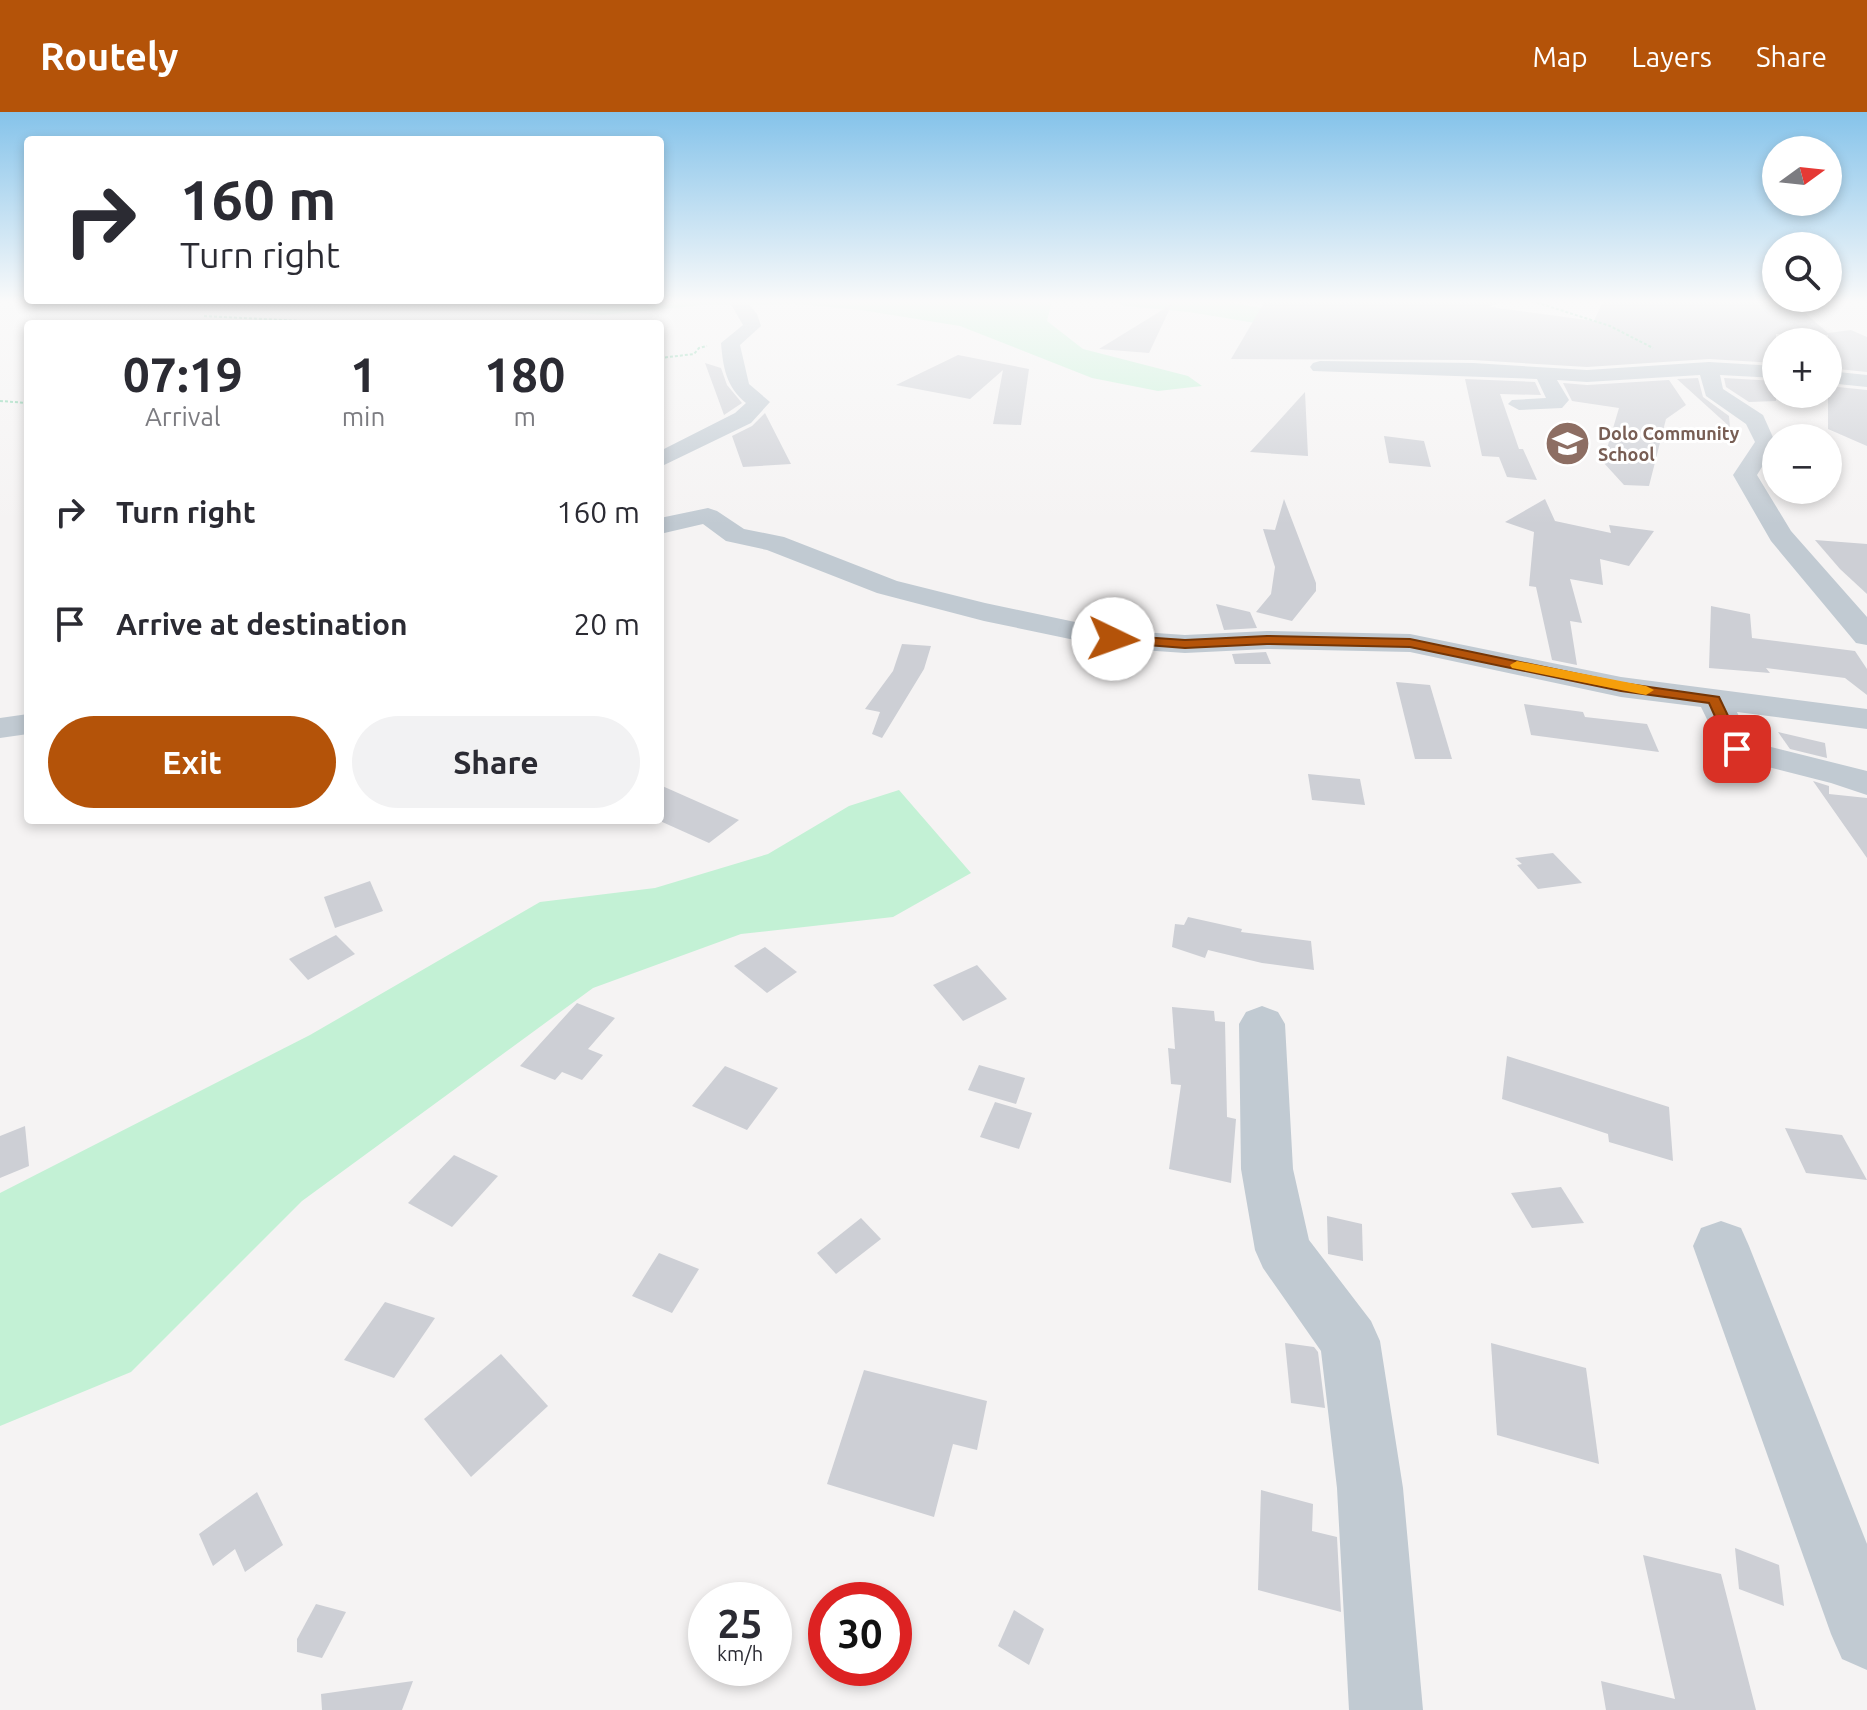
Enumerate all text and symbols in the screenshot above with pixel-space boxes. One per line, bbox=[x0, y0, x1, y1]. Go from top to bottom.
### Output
text: Routely bbox=[40, 35, 178, 77]
text: Map bbox=[1532, 41, 1588, 72]
text: Layers bbox=[1632, 41, 1712, 72]
text: Share bbox=[1756, 41, 1827, 72]
north arrow bbox=[1762, 136, 1842, 216]
map controls bbox=[1762, 136, 1842, 504]
icon: right bbox=[48, 168, 152, 272]
text: 160 m bbox=[180, 168, 336, 231]
button: search bbox=[1762, 232, 1842, 312]
text: Turn right bbox=[180, 234, 340, 275]
button: + bbox=[1762, 328, 1842, 408]
text: 07:19 bbox=[123, 347, 243, 401]
text: 1 bbox=[350, 347, 377, 401]
text: 180 bbox=[484, 347, 565, 401]
text: Arrival bbox=[145, 402, 221, 431]
text: min bbox=[342, 402, 385, 431]
text: m bbox=[513, 402, 536, 431]
school or university icon: Dolo Community School bbox=[1543, 420, 1591, 468]
place label: Dolo Community School bbox=[1598, 423, 1740, 464]
button: − bbox=[1762, 424, 1842, 504]
icon: right bbox=[48, 490, 92, 534]
text: Turn right bbox=[116, 495, 256, 529]
text: 160 m bbox=[556, 495, 640, 529]
position arrow bbox=[1071, 597, 1155, 681]
icon: arrive bbox=[48, 602, 92, 646]
text: Arrive at destination bbox=[116, 607, 408, 641]
text: 20 m bbox=[573, 607, 640, 641]
pin bbox=[1703, 715, 1771, 783]
button: Exit bbox=[48, 716, 336, 808]
button: Share bbox=[352, 716, 640, 808]
icon: arrive bbox=[1715, 727, 1759, 771]
speed limit sign: 30 bbox=[808, 1582, 912, 1686]
text: 25 bbox=[717, 1601, 763, 1646]
text: km/h bbox=[717, 1642, 763, 1665]

